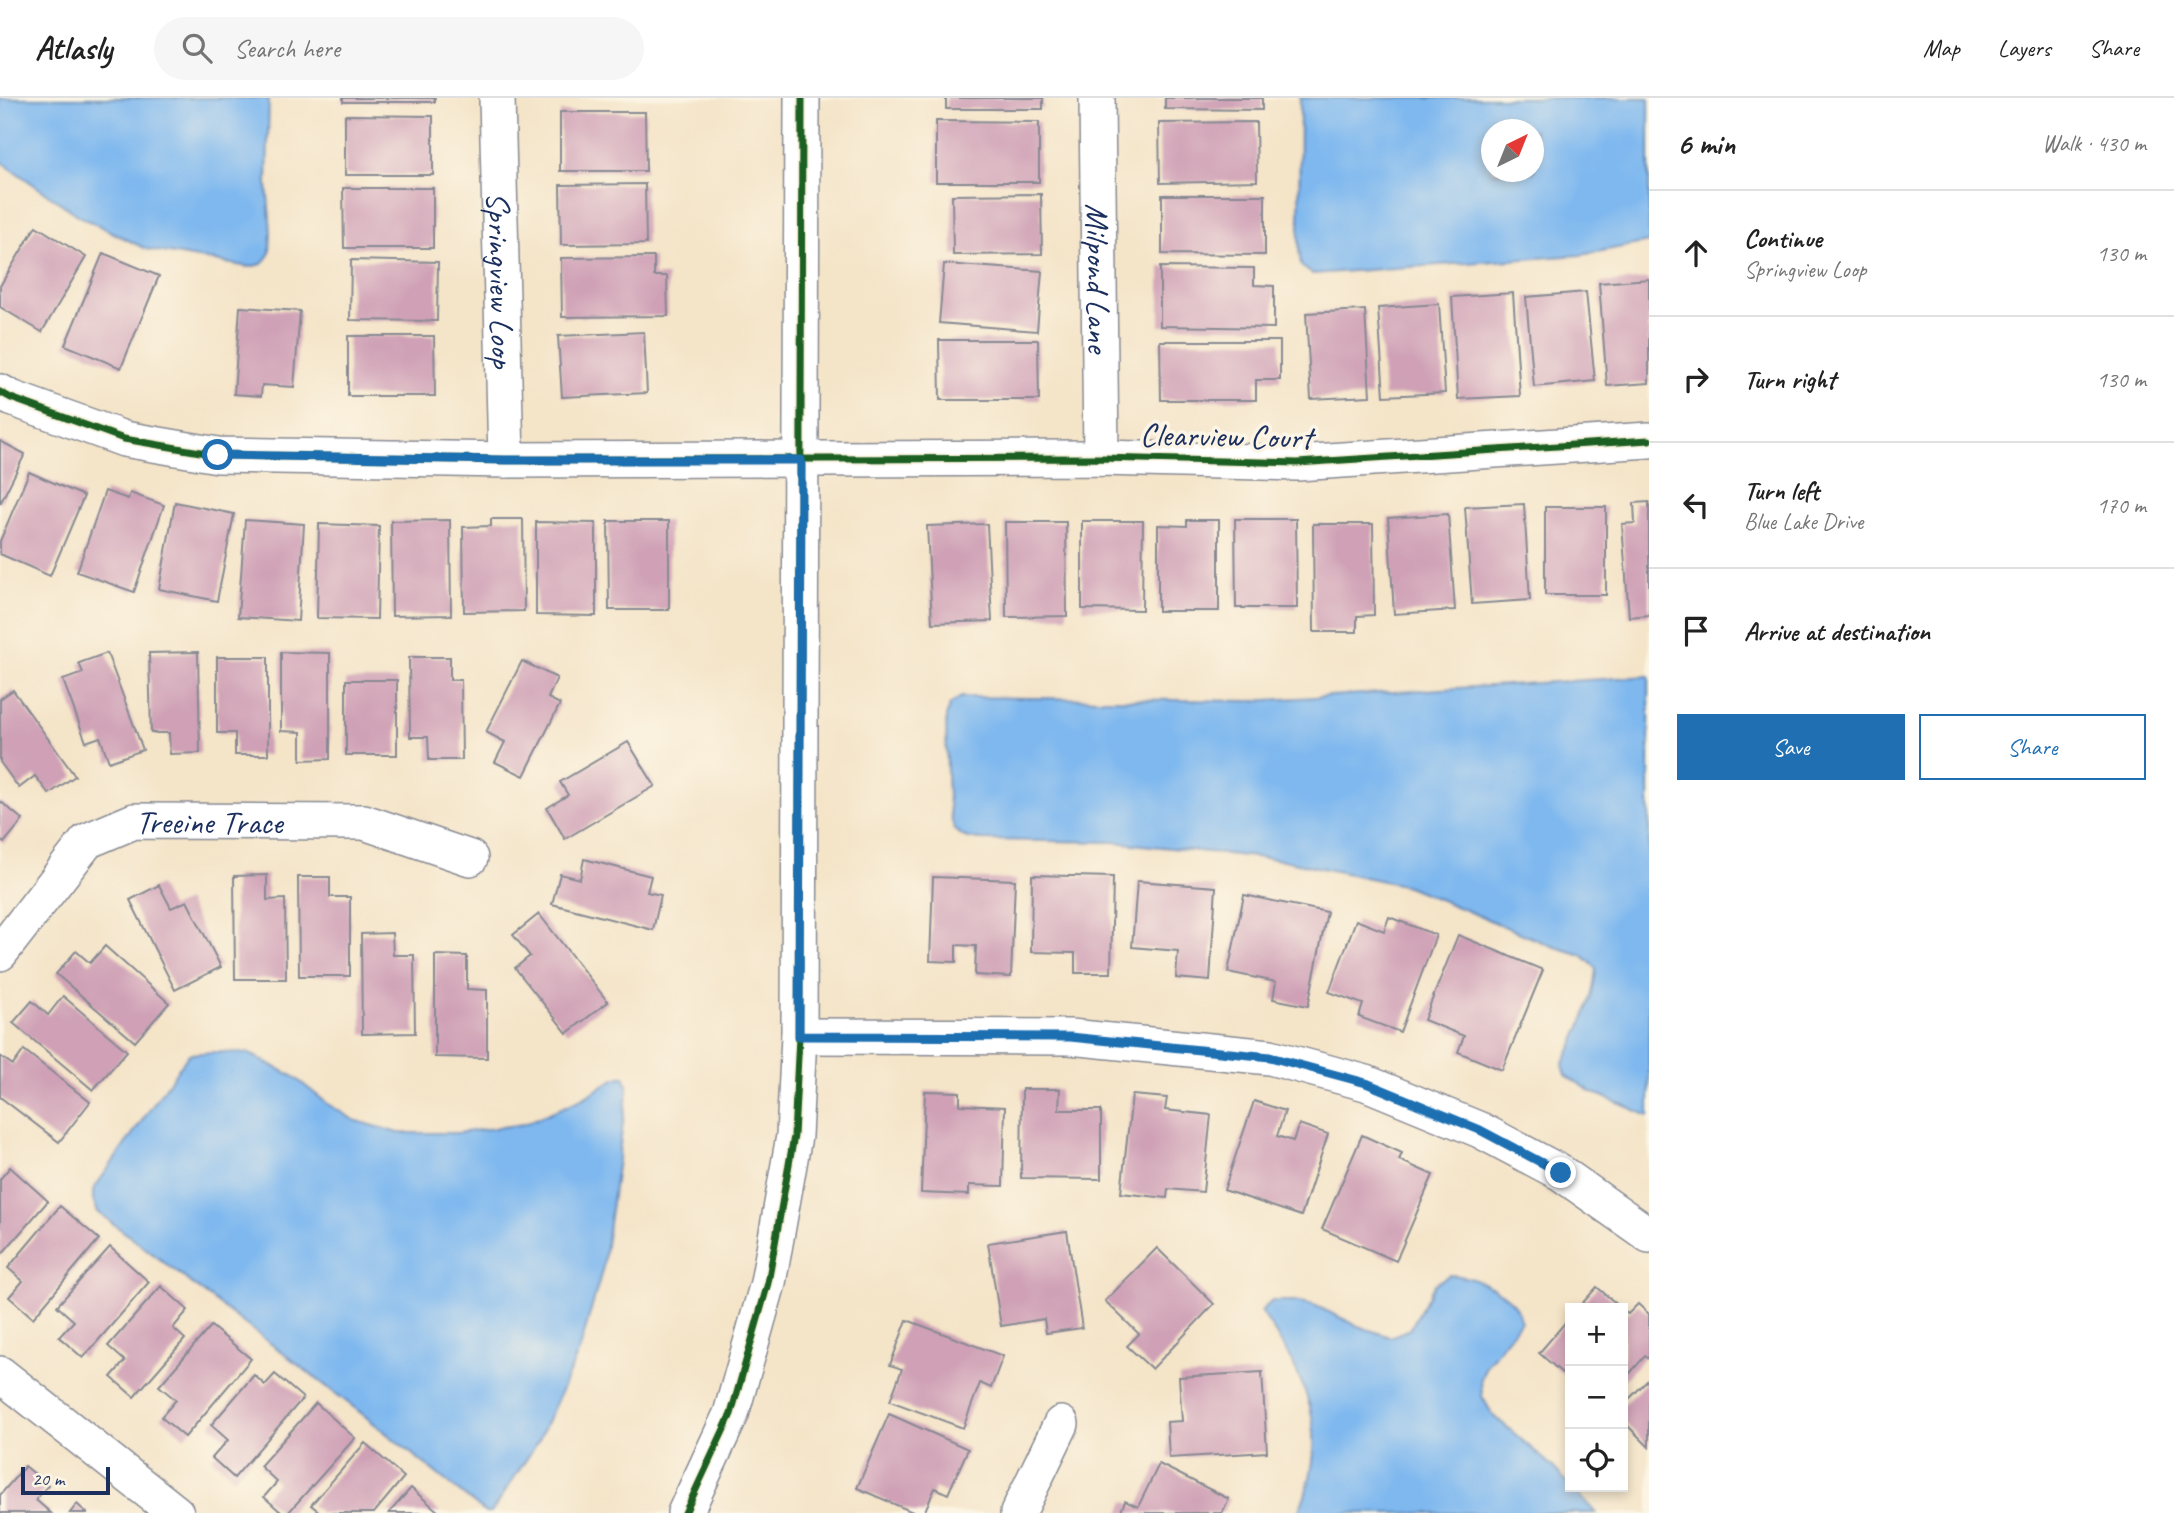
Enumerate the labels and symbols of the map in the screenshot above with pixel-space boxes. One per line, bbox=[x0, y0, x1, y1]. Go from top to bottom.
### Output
north arrow bbox=[1481, 119, 1544, 182]
street label: Springview Loop bbox=[477, 192, 524, 370]
street label: Milpond Lane bbox=[1076, 203, 1120, 355]
street label: Clearview Court bbox=[1139, 413, 1317, 459]
route start bbox=[202, 439, 233, 470]
street label: Treeine Trace bbox=[136, 801, 285, 844]
route end bbox=[1545, 1157, 1576, 1188]
scale bar bbox=[21, 1464, 110, 1496]

